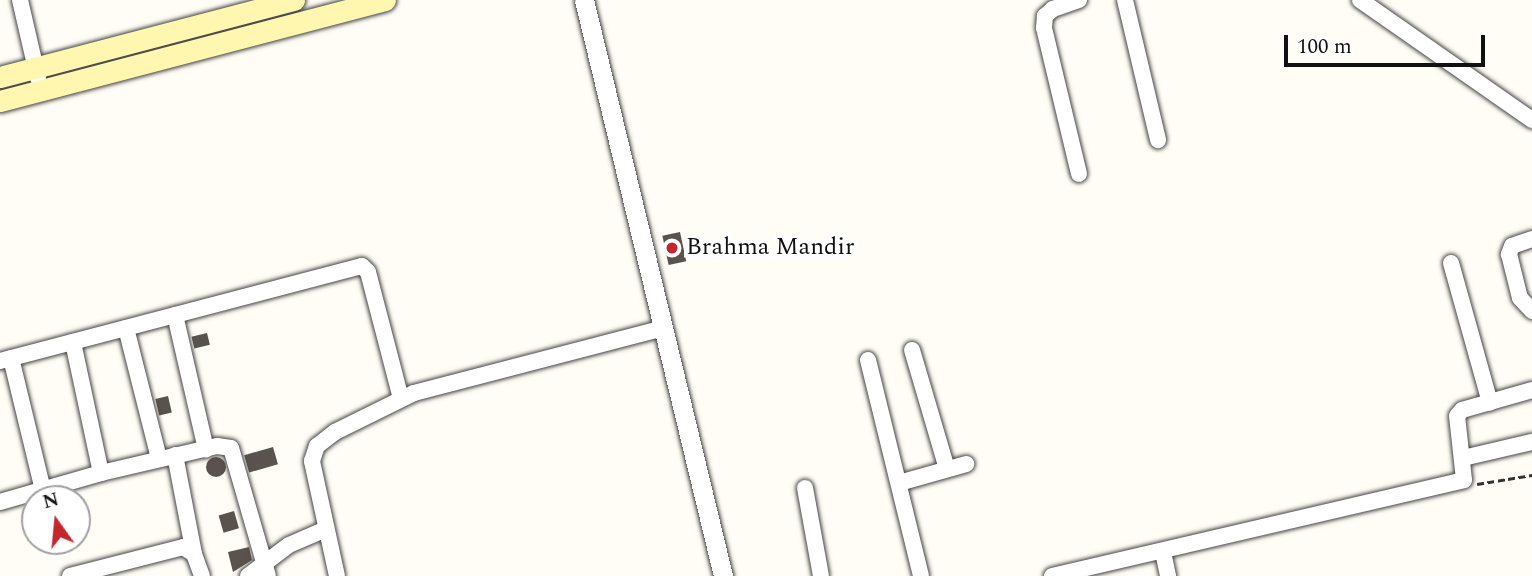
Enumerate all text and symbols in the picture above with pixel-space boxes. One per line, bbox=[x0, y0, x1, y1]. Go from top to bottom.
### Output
scale bar bbox=[1287, 21, 1488, 65]
text: 100 m bbox=[1297, 31, 1352, 63]
place label: Brahma Mandir bbox=[686, 234, 855, 262]
marker: Brahma Mandir bbox=[664, 240, 680, 256]
north arrow bbox=[21, 485, 91, 555]
text: N bbox=[40, 485, 62, 517]

